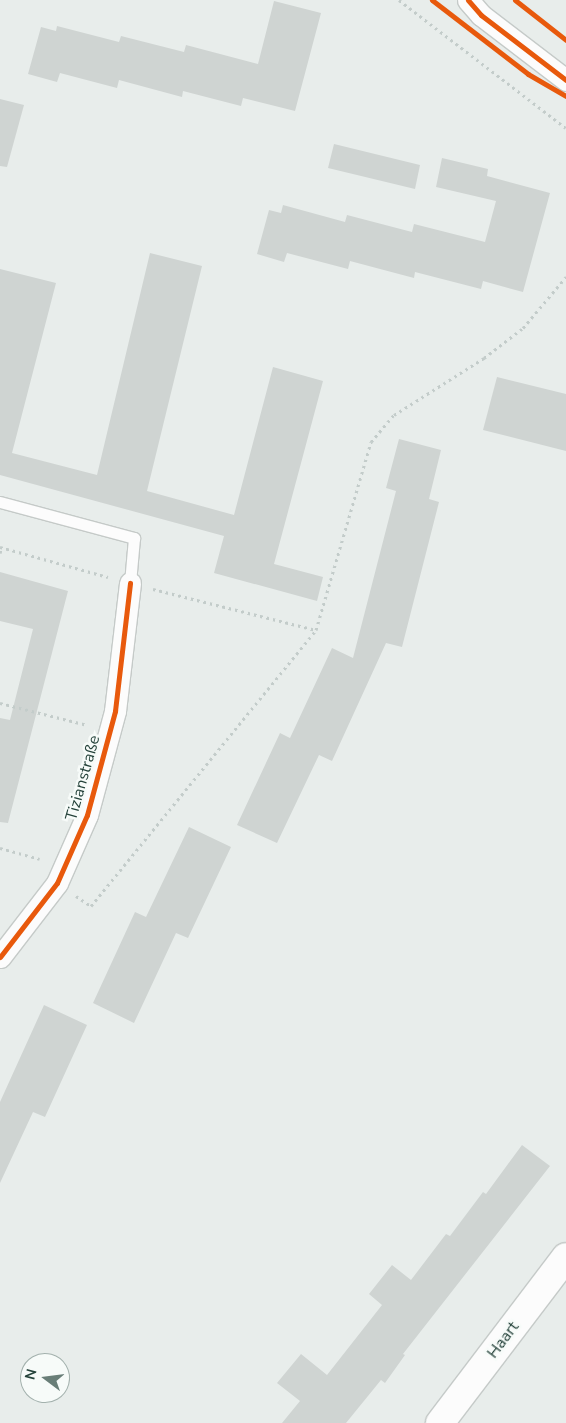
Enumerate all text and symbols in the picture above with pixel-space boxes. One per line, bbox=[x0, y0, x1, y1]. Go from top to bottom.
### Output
street label: Tizianstraße bbox=[62, 733, 104, 823]
street label: Haart bbox=[483, 1318, 523, 1362]
north arrow bbox=[20, 1353, 70, 1403]
text: N bbox=[20, 1367, 42, 1382]

